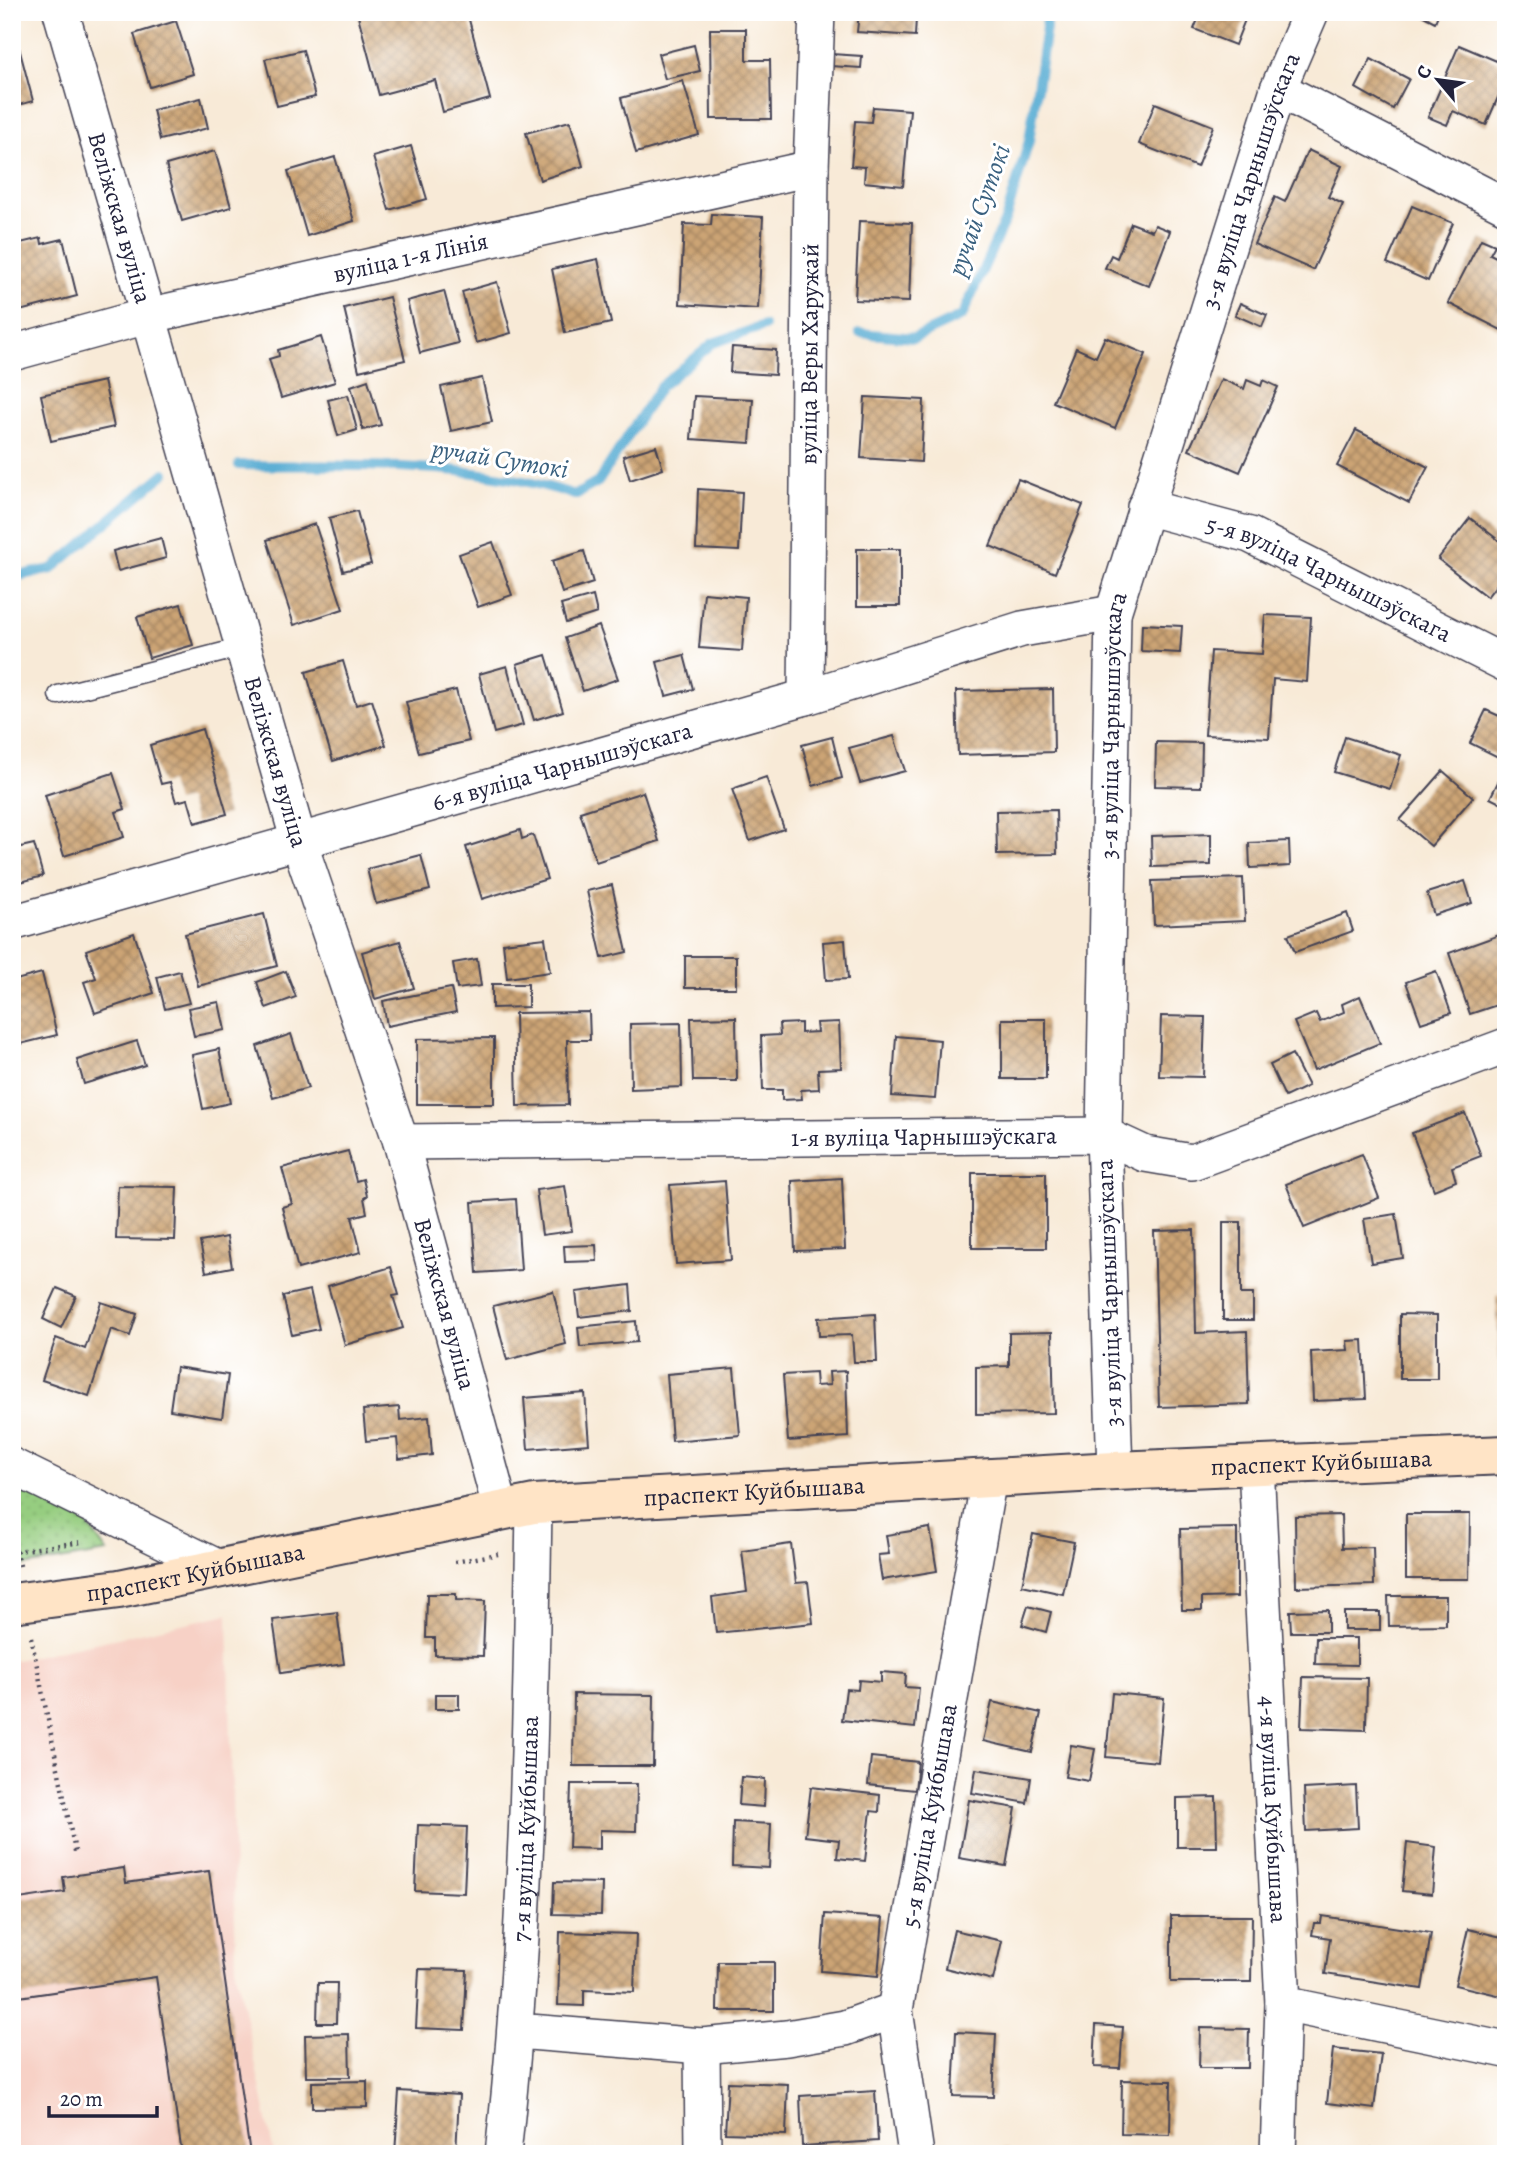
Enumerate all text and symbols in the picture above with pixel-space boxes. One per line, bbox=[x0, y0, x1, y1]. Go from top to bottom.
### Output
north arrow bbox=[1402, 46, 1472, 116]
street label: 3-я вуліца Чарнышэўскага bbox=[1194, 47, 1308, 313]
text: С bbox=[1410, 61, 1438, 84]
street label: Веліжская вуліца bbox=[80, 128, 160, 307]
water label: ручай Сутокі bbox=[939, 139, 1019, 282]
street label: вуліца 1-я Лінія bbox=[330, 224, 491, 290]
street label: вуліца Веры Харужай bbox=[792, 243, 826, 465]
water label: ручай Сутокі bbox=[428, 431, 571, 487]
street label: 5-я вуліца Чарнышэўскага bbox=[1203, 508, 1457, 650]
street label: 3-я вуліца Чарнышэўскага bbox=[1093, 587, 1135, 860]
street label: Веліжская вуліца bbox=[236, 672, 316, 851]
street label: 6-я вуліца Чарнышэўскага bbox=[428, 714, 696, 819]
street label: 1-я вуліца Чарнышэўскага bbox=[791, 1119, 1057, 1154]
street label: 3-я вуліца Чарнышэўскага bbox=[1088, 1159, 1130, 1427]
street label: Веліжская вуліца bbox=[406, 1214, 484, 1393]
street label: праспект Куйбышава bbox=[1210, 1442, 1433, 1483]
street label: праспект Куйбышава bbox=[643, 1469, 866, 1514]
street label: праспект Куйбышава bbox=[84, 1535, 307, 1609]
street label: 4-я вуліца Куйбышава bbox=[1252, 1695, 1295, 1924]
street label: 5-я вуліца Куйбышава bbox=[894, 1701, 965, 1930]
street label: 7-я вуліца Куйбышава bbox=[505, 1715, 546, 1943]
scale bar bbox=[49, 2075, 158, 2119]
text: 20 m bbox=[60, 2085, 103, 2113]

